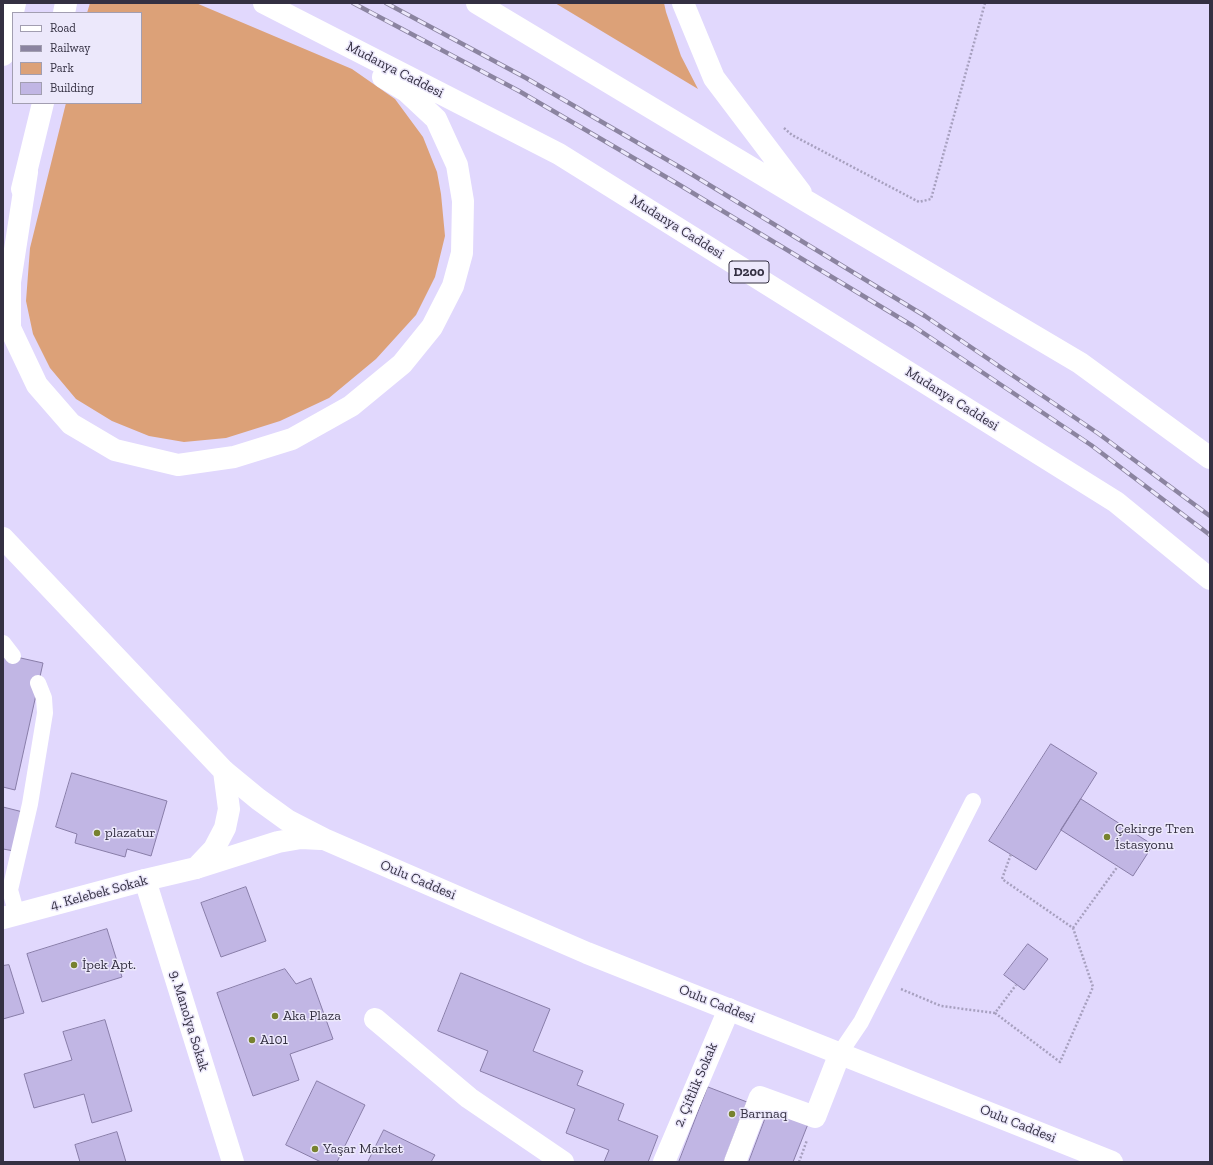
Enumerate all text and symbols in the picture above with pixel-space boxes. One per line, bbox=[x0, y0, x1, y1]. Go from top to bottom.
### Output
legend bbox=[12, 12, 142, 104]
text: Road bbox=[50, 21, 76, 35]
street label: Mudanya Caddesi bbox=[344, 38, 446, 102]
text: Railway bbox=[50, 41, 91, 55]
text: Park bbox=[50, 61, 74, 75]
text: Building bbox=[50, 81, 94, 95]
street label: Mudanya Caddesi bbox=[627, 192, 727, 262]
road number: D200 bbox=[729, 261, 769, 283]
street label: Mudanya Caddesi bbox=[902, 364, 1002, 434]
place label: Çekirge Tren İstasyonu bbox=[1115, 821, 1194, 854]
place label: plazatur bbox=[105, 825, 155, 841]
marker: plazatur bbox=[92, 828, 102, 838]
marker: Çekirge Tren İstasyonu bbox=[1102, 832, 1112, 842]
street label: Oulu Caddesi bbox=[378, 857, 458, 903]
street label: 4. Kelebek Sokak bbox=[49, 872, 149, 914]
place label: İpek Apt. bbox=[82, 957, 136, 973]
marker: İpek Apt. bbox=[69, 960, 79, 970]
street label: 9. Manolya Sokak bbox=[166, 969, 212, 1073]
street label: Oulu Caddesi bbox=[676, 981, 758, 1027]
place label: Aka Plaza bbox=[283, 1008, 341, 1024]
marker: Aka Plaza bbox=[270, 1011, 280, 1021]
place label: A101 bbox=[260, 1032, 288, 1048]
marker: A101 bbox=[247, 1035, 257, 1045]
street label: 2. Çiftlik Sokak bbox=[671, 1040, 721, 1130]
street label: Oulu Caddesi bbox=[977, 1101, 1059, 1147]
place label: Barınaq bbox=[740, 1106, 787, 1122]
marker: Barınaq bbox=[727, 1109, 737, 1119]
place label: Yaşar Market bbox=[323, 1141, 403, 1157]
marker: Yaşar Market bbox=[310, 1144, 320, 1154]

